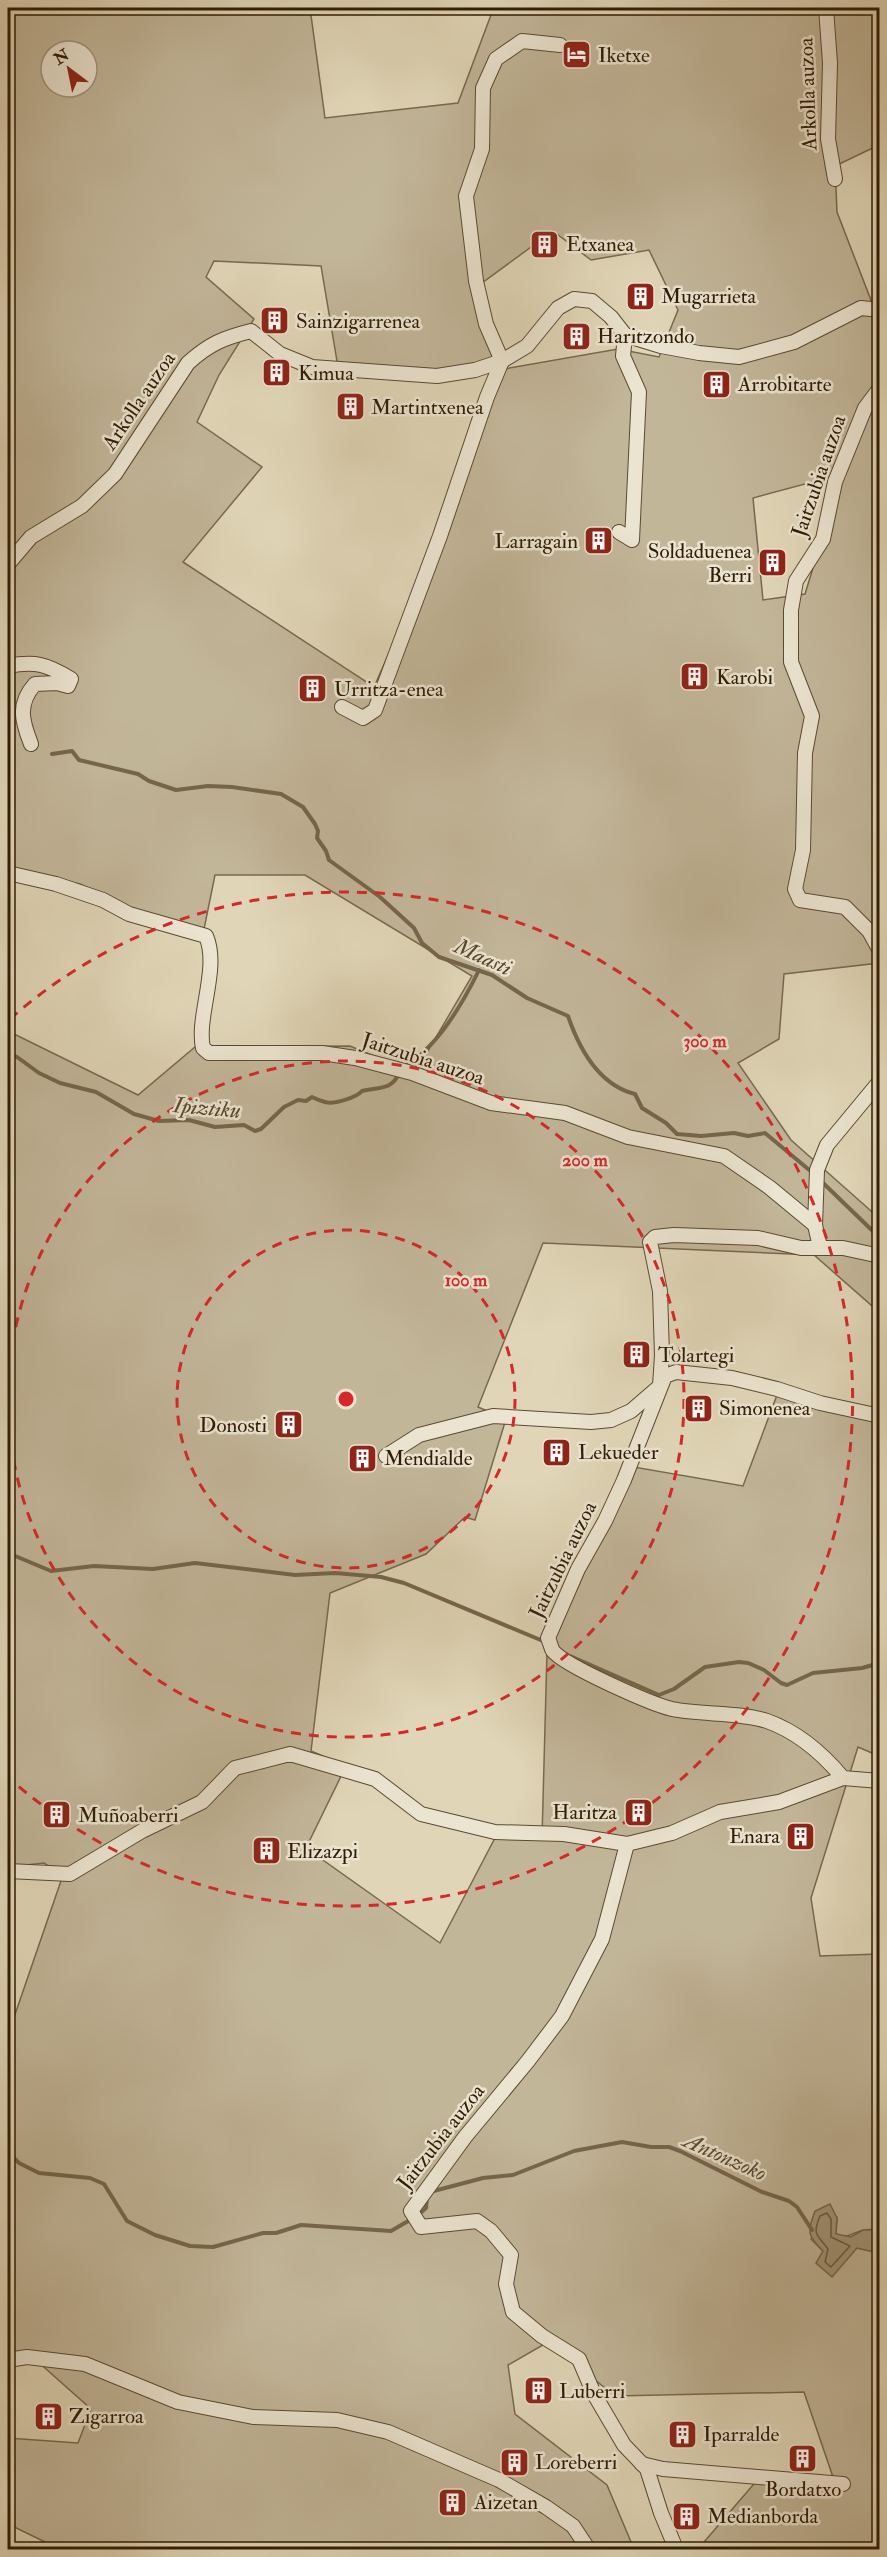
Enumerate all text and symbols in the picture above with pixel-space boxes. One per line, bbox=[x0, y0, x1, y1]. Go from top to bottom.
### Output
street label: Arkolla auzoa bbox=[793, 37, 823, 152]
north arrow bbox=[39, 39, 99, 99]
hotel icon: Iketxe bbox=[561, 39, 593, 71]
place label: Iketxe bbox=[598, 42, 650, 69]
text: N bbox=[49, 44, 74, 70]
building icon: Etxanea bbox=[529, 228, 561, 260]
place label: Etxanea bbox=[566, 231, 634, 258]
building icon: Mugarrieta bbox=[624, 280, 656, 312]
place label: Mugarrieta bbox=[661, 283, 757, 310]
building icon: Sainzigarrenea bbox=[259, 305, 291, 337]
place label: Sainzigarrenea bbox=[296, 308, 420, 335]
building icon: Haritzondo bbox=[560, 320, 592, 352]
place label: Haritzondo bbox=[597, 323, 694, 350]
street label: Arkolla auzoa bbox=[96, 346, 182, 456]
building icon: Kimua bbox=[261, 357, 293, 389]
place label: Kimua bbox=[298, 360, 354, 387]
building icon: Arrobitarte bbox=[701, 368, 733, 400]
place label: Arrobitarte bbox=[737, 371, 832, 398]
building icon: Martintxenea bbox=[334, 391, 366, 423]
place label: Martintxenea bbox=[371, 394, 484, 421]
street label: Jaitzubia auzoa bbox=[785, 411, 853, 541]
building icon: Larragain bbox=[583, 525, 615, 557]
place label: Larragain bbox=[494, 528, 578, 555]
place label: Soldaduenea Berri bbox=[648, 538, 752, 589]
building icon: Soldaduenea Berri bbox=[757, 547, 789, 579]
building icon: Karobi bbox=[679, 661, 711, 693]
place label: Karobi bbox=[716, 664, 773, 691]
building icon: Urritza-enea bbox=[297, 673, 329, 705]
place label: Urritza-enea bbox=[334, 676, 444, 703]
water label: Maasti bbox=[448, 931, 516, 982]
street label: Jaitzubia auzoa bbox=[357, 1026, 488, 1092]
text: 300 m bbox=[683, 1030, 728, 1053]
water label: Ipiztiku bbox=[171, 1091, 242, 1125]
text: 200 m bbox=[562, 1149, 609, 1172]
text: 100 m bbox=[445, 1269, 488, 1292]
building icon: Tolartegi bbox=[621, 1339, 653, 1371]
place label: Tolartegi bbox=[658, 1342, 735, 1369]
centre of rings bbox=[336, 1389, 356, 1409]
building icon: Simonenea bbox=[682, 1392, 714, 1424]
place label: Simonenea bbox=[719, 1395, 811, 1422]
building icon: Donosti bbox=[272, 1409, 304, 1441]
place label: Donosti bbox=[199, 1412, 267, 1439]
building icon: Lekueder bbox=[541, 1436, 573, 1468]
place label: Lekueder bbox=[578, 1439, 659, 1466]
building icon: Mendialde bbox=[347, 1442, 379, 1474]
place label: Mendialde bbox=[384, 1445, 473, 1472]
street label: Jaitzubia auzoa bbox=[523, 1497, 603, 1624]
building icon: Haritza bbox=[622, 1796, 654, 1828]
building icon: Muñoaberri bbox=[41, 1799, 73, 1831]
place label: Haritza bbox=[552, 1799, 617, 1826]
place label: Muñoaberri bbox=[78, 1802, 179, 1829]
building icon: Enara bbox=[785, 1820, 817, 1852]
place label: Enara bbox=[729, 1823, 780, 1850]
building icon: Elizazpi bbox=[250, 1835, 282, 1867]
place label: Elizazpi bbox=[287, 1838, 359, 1865]
street label: Jaitzubia auzoa bbox=[391, 2078, 491, 2196]
water label: Antonzoko bbox=[677, 2126, 771, 2188]
building icon: Luberri bbox=[522, 2375, 554, 2407]
place label: Luberri bbox=[559, 2378, 626, 2405]
building icon: Zigarroa bbox=[32, 2400, 64, 2432]
place label: Zigarroa bbox=[69, 2403, 144, 2430]
building icon: Iparralde bbox=[666, 2418, 698, 2450]
place label: Iparralde bbox=[703, 2421, 780, 2448]
building icon: Bordatxo bbox=[787, 2442, 819, 2474]
building icon: Loreberri bbox=[498, 2446, 530, 2478]
place label: Loreberri bbox=[535, 2449, 618, 2476]
place label: Bordatxo bbox=[765, 2476, 841, 2503]
building icon: Aizetan bbox=[437, 2486, 469, 2518]
place label: Aizetan bbox=[473, 2489, 538, 2516]
building icon: Medianborda bbox=[670, 2500, 702, 2532]
place label: Medianborda bbox=[707, 2503, 818, 2530]

